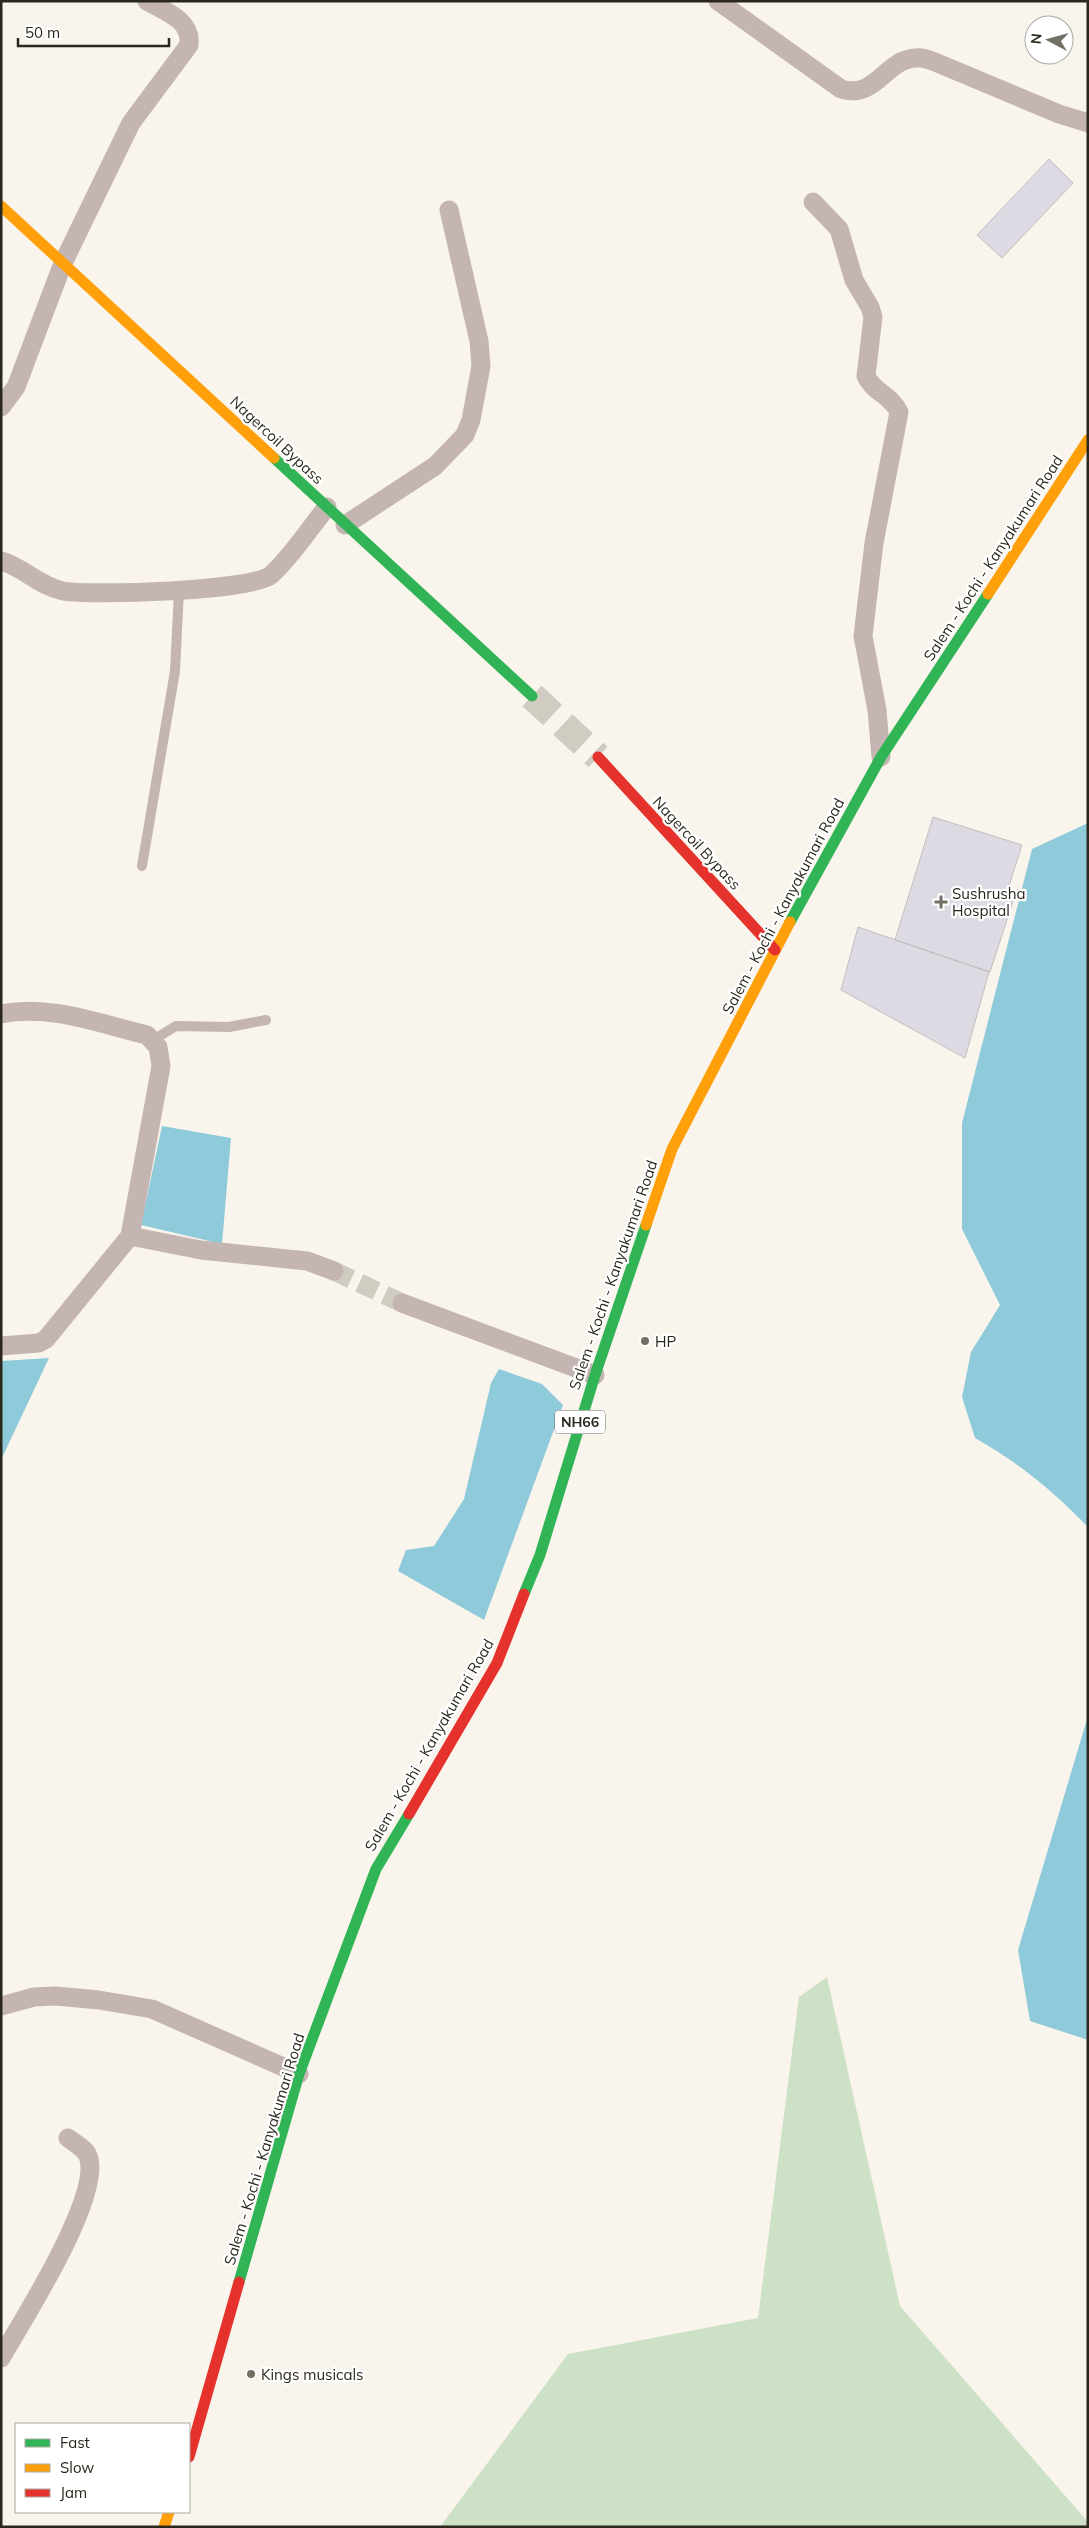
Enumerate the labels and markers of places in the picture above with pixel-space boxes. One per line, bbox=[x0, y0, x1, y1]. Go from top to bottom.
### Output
place label: Sushrusha Hospital bbox=[952, 884, 1026, 920]
marker: Sushrusha Hospital bbox=[934, 895, 948, 909]
place label: HP bbox=[655, 1332, 676, 1351]
marker: HP bbox=[639, 1335, 651, 1347]
place label: Kings musicals bbox=[261, 2365, 363, 2384]
marker: Kings musicals bbox=[245, 2368, 257, 2380]

